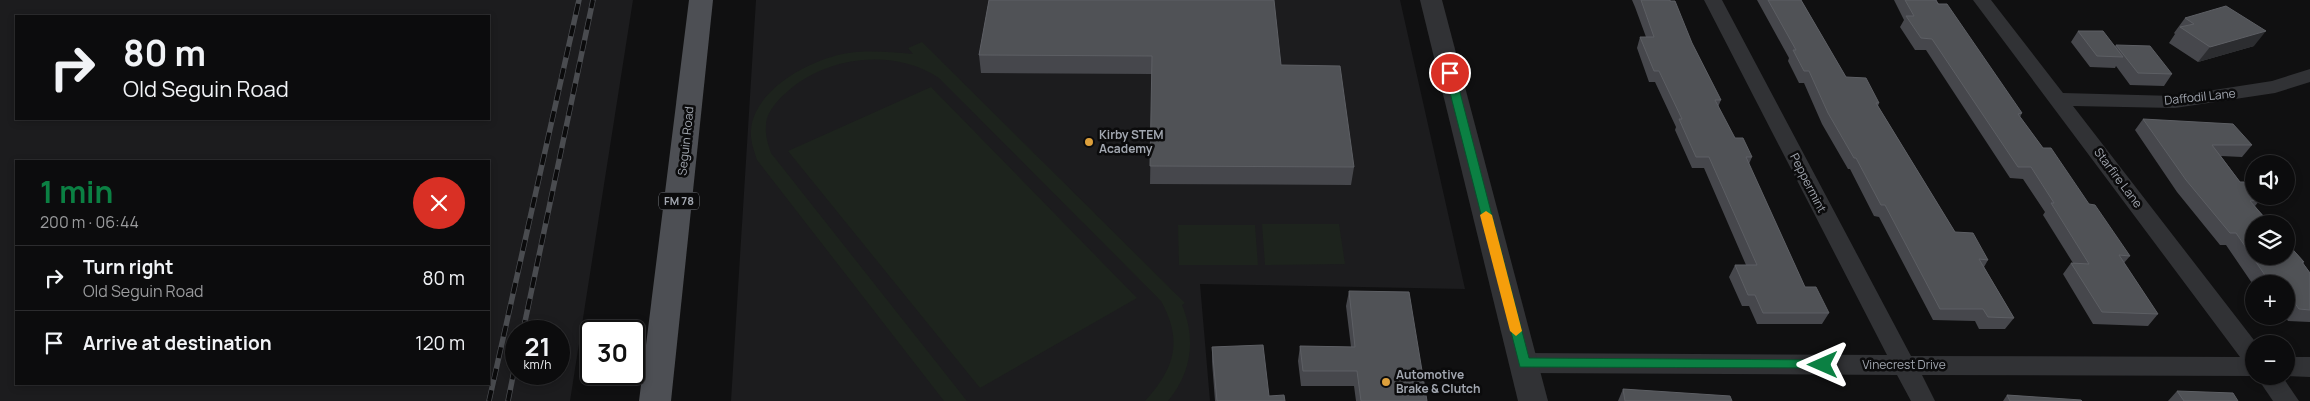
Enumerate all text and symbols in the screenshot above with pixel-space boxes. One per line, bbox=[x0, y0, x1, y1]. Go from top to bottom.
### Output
text: 80 m bbox=[123, 29, 206, 77]
icon: right bbox=[40, 35, 105, 100]
pin bbox=[1429, 52, 1471, 94]
icon: arrive bbox=[1436, 59, 1464, 87]
text: Old Seguin Road bbox=[123, 74, 289, 104]
street label: Daffodil Lane bbox=[2163, 84, 2236, 109]
street label: Seguin Road bbox=[673, 106, 698, 176]
place label: Kirby STEM Academy bbox=[1099, 126, 1163, 157]
marker: Kirby STEM Academy bbox=[1083, 136, 1095, 148]
street label: Starfire Lane bbox=[2090, 144, 2147, 211]
street label: Peppermint bbox=[1786, 150, 1831, 216]
map controls bbox=[2245, 155, 2295, 385]
button: sound bbox=[2245, 155, 2295, 205]
text: 1 min bbox=[40, 171, 113, 212]
button: close bbox=[413, 177, 465, 229]
road number: FM 78 bbox=[659, 192, 699, 210]
text: 200 m · 06:44 bbox=[40, 211, 139, 233]
button: layers bbox=[2245, 215, 2295, 265]
text: Turn right bbox=[83, 254, 173, 280]
icon: right bbox=[40, 264, 68, 292]
text: 80 m bbox=[422, 265, 465, 291]
button: + bbox=[2245, 275, 2295, 325]
text: Old Seguin Road bbox=[83, 280, 204, 302]
speed limit sign: 30 bbox=[580, 320, 645, 385]
icon: arrive bbox=[40, 329, 68, 357]
text: 21 bbox=[525, 329, 550, 364]
text: Arrive at destination bbox=[83, 330, 272, 356]
text: 120 m bbox=[415, 330, 465, 356]
button: − bbox=[2245, 335, 2295, 385]
position arrow bbox=[1796, 338, 1848, 390]
text: km/h bbox=[524, 356, 551, 373]
street label: Vinecrest Drive bbox=[1862, 356, 1946, 373]
place label: Automotive Brake & Clutch bbox=[1396, 366, 1481, 397]
marker: Automotive Brake & Clutch bbox=[1380, 376, 1392, 388]

